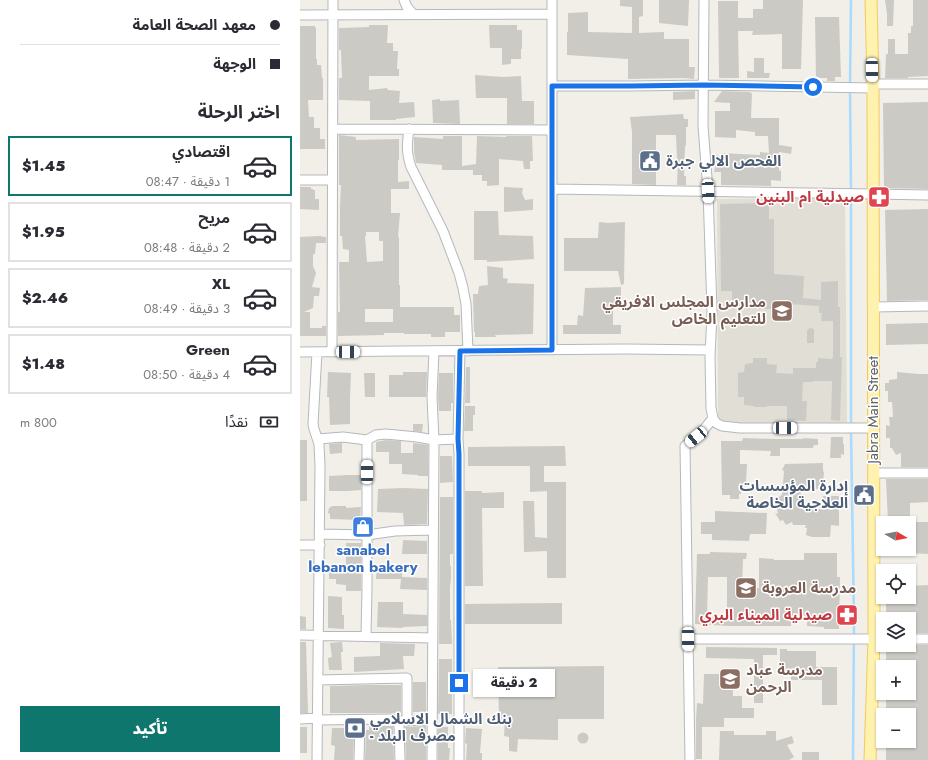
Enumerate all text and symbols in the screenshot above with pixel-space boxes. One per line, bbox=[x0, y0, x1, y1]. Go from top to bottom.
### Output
text: معهد الصحة العامة bbox=[132, 14, 256, 36]
text: الوجهة bbox=[213, 53, 256, 75]
car bbox=[866, 58, 878, 82]
route start bbox=[804, 78, 822, 96]
text: اختر الرحلة bbox=[198, 99, 280, 125]
text: اقتصادي bbox=[172, 141, 230, 163]
icon: car bbox=[242, 148, 278, 184]
public building icon: الفحص الالي جبرة bbox=[637, 148, 663, 174]
place label: الفحص الالي جبرة bbox=[666, 150, 781, 172]
text: $1.45 bbox=[22, 155, 65, 177]
text: 1 دقيقة · 08:47 bbox=[146, 172, 230, 191]
car bbox=[701, 179, 715, 203]
pharmacy icon: صيدلية ام البنين bbox=[866, 184, 892, 210]
place label: صيدلية ام البنين bbox=[756, 186, 864, 208]
text: مريح bbox=[198, 207, 230, 229]
icon: car bbox=[242, 214, 278, 250]
text: $1.95 bbox=[22, 221, 65, 243]
text: 2 دقيقة · 08:48 bbox=[144, 238, 230, 257]
text: XL bbox=[212, 273, 230, 295]
icon: car bbox=[242, 280, 278, 316]
text: $2.46 bbox=[22, 287, 68, 309]
place label: مدارس المجلس الافريقي للتعليم الخاص bbox=[602, 291, 766, 330]
school or university icon: مدارس المجلس الافريقي للتعليم الخاص bbox=[769, 298, 795, 324]
text: 3 دقيقة · 08:49 bbox=[144, 299, 230, 318]
text: Green bbox=[186, 339, 230, 361]
icon: car bbox=[242, 346, 278, 382]
car bbox=[336, 346, 360, 358]
text: $1.48 bbox=[22, 353, 65, 375]
street label: Jabra Main Street bbox=[862, 356, 884, 466]
text: 4 دقيقة · 08:50 bbox=[143, 365, 230, 384]
text: نقدًا bbox=[225, 411, 248, 433]
icon: cash bbox=[258, 411, 280, 433]
text: 800 m bbox=[20, 413, 57, 432]
car bbox=[773, 422, 797, 434]
car bbox=[683, 425, 709, 449]
car bbox=[361, 460, 373, 484]
place label: إدارة المؤسسات العلاجية الخاصة bbox=[740, 475, 848, 514]
public building icon: إدارة المؤسسات العلاجية الخاصة bbox=[851, 482, 877, 508]
shop icon: sanabel lebanon bakery bbox=[350, 514, 376, 540]
north arrow bbox=[876, 516, 916, 556]
map controls bbox=[876, 516, 916, 748]
place label: sanabel lebanon bakery bbox=[308, 539, 418, 578]
button: locate bbox=[876, 564, 916, 604]
school or university icon: مدرسة العروبة bbox=[733, 575, 759, 601]
place label: مدرسة العروبة bbox=[762, 577, 856, 599]
pharmacy icon: صيدلية الميناء البري bbox=[834, 602, 860, 628]
place label: صيدلية الميناء البري bbox=[700, 604, 832, 626]
button: layers bbox=[876, 612, 916, 652]
car bbox=[682, 627, 694, 651]
place label: مدرسة عباد الرحمن bbox=[746, 659, 823, 698]
button: + bbox=[876, 660, 916, 700]
school or university icon: مدرسة عباد الرحمن bbox=[717, 666, 743, 692]
callout: 2 دقيقة bbox=[473, 669, 555, 697]
text: 2 دقيقة bbox=[491, 673, 537, 692]
route end bbox=[450, 674, 468, 692]
button: تأكيد bbox=[20, 706, 280, 752]
place label: بنك الشمال الاسلامي - مصرف البلد bbox=[370, 708, 512, 747]
button: − bbox=[876, 708, 916, 748]
bank icon: بنك الشمال الاسلامي - مصرف البلد bbox=[342, 715, 368, 741]

